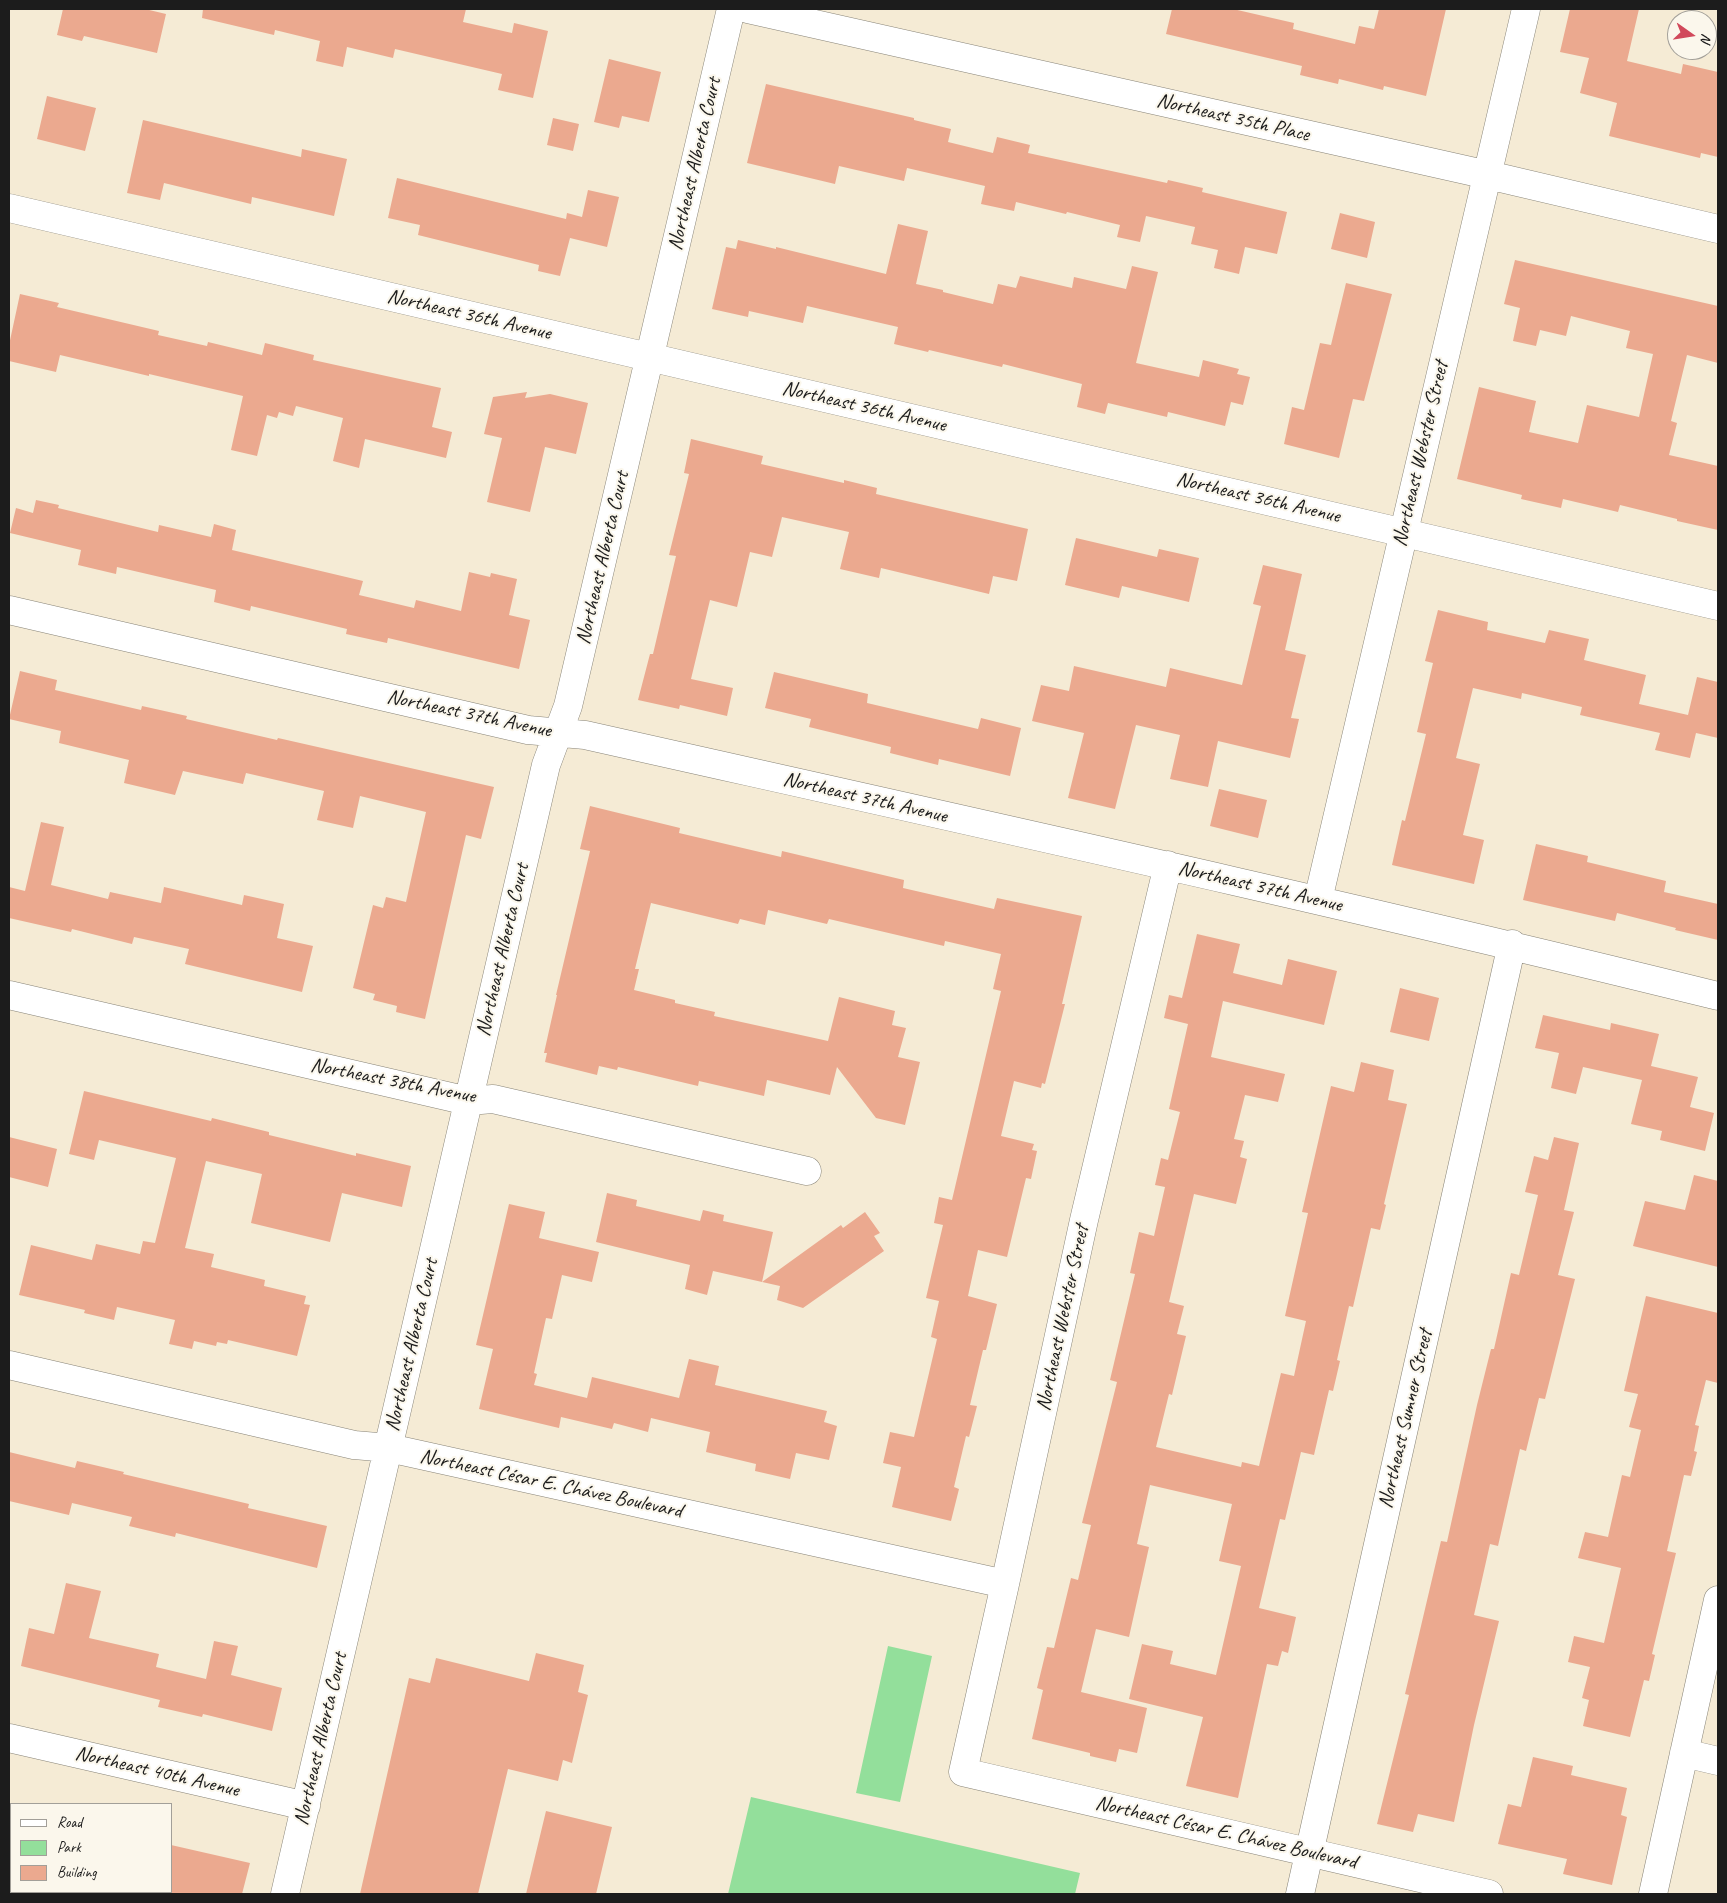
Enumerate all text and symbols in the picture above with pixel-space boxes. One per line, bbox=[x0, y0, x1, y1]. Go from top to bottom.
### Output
north arrow bbox=[1667, 10, 1717, 60]
text: N bbox=[1697, 32, 1715, 44]
street label: Northeast Alberta Court bbox=[663, 75, 727, 253]
street label: Northeast 35th Place bbox=[1154, 88, 1312, 148]
street label: Northeast 36th Avenue bbox=[385, 284, 553, 346]
street label: Northeast Webster Street bbox=[1387, 359, 1455, 549]
street label: Northeast 36th Avenue bbox=[780, 376, 948, 438]
street label: Northeast 36th Avenue bbox=[1174, 467, 1342, 529]
street label: Northeast Alberta Court bbox=[571, 469, 635, 647]
street label: Northeast 37th Avenue bbox=[385, 684, 553, 744]
street label: Northeast 37th Avenue bbox=[781, 767, 949, 829]
street label: Northeast 37th Avenue bbox=[1176, 856, 1344, 918]
street label: Northeast Alberta Court bbox=[471, 861, 535, 1039]
street label: Northeast 38th Avenue bbox=[308, 1053, 478, 1109]
street label: Northeast Webster Street bbox=[1031, 1223, 1095, 1413]
street label: Northeast Alberta Court bbox=[380, 1256, 444, 1434]
street label: Northeast Sumner Street bbox=[1373, 1327, 1439, 1511]
street label: Northeast César E. Chávez Boulevard bbox=[418, 1444, 684, 1524]
street label: Northeast Alberta Court bbox=[289, 1650, 353, 1828]
street label: Northeast 40th Avenue bbox=[73, 1741, 241, 1803]
street label: Northeast César E. Chávez Boulevard bbox=[1093, 1791, 1359, 1875]
legend bbox=[10, 1803, 172, 1893]
text: Road bbox=[57, 1813, 82, 1832]
text: Park bbox=[57, 1838, 81, 1857]
text: Building bbox=[57, 1863, 96, 1882]

